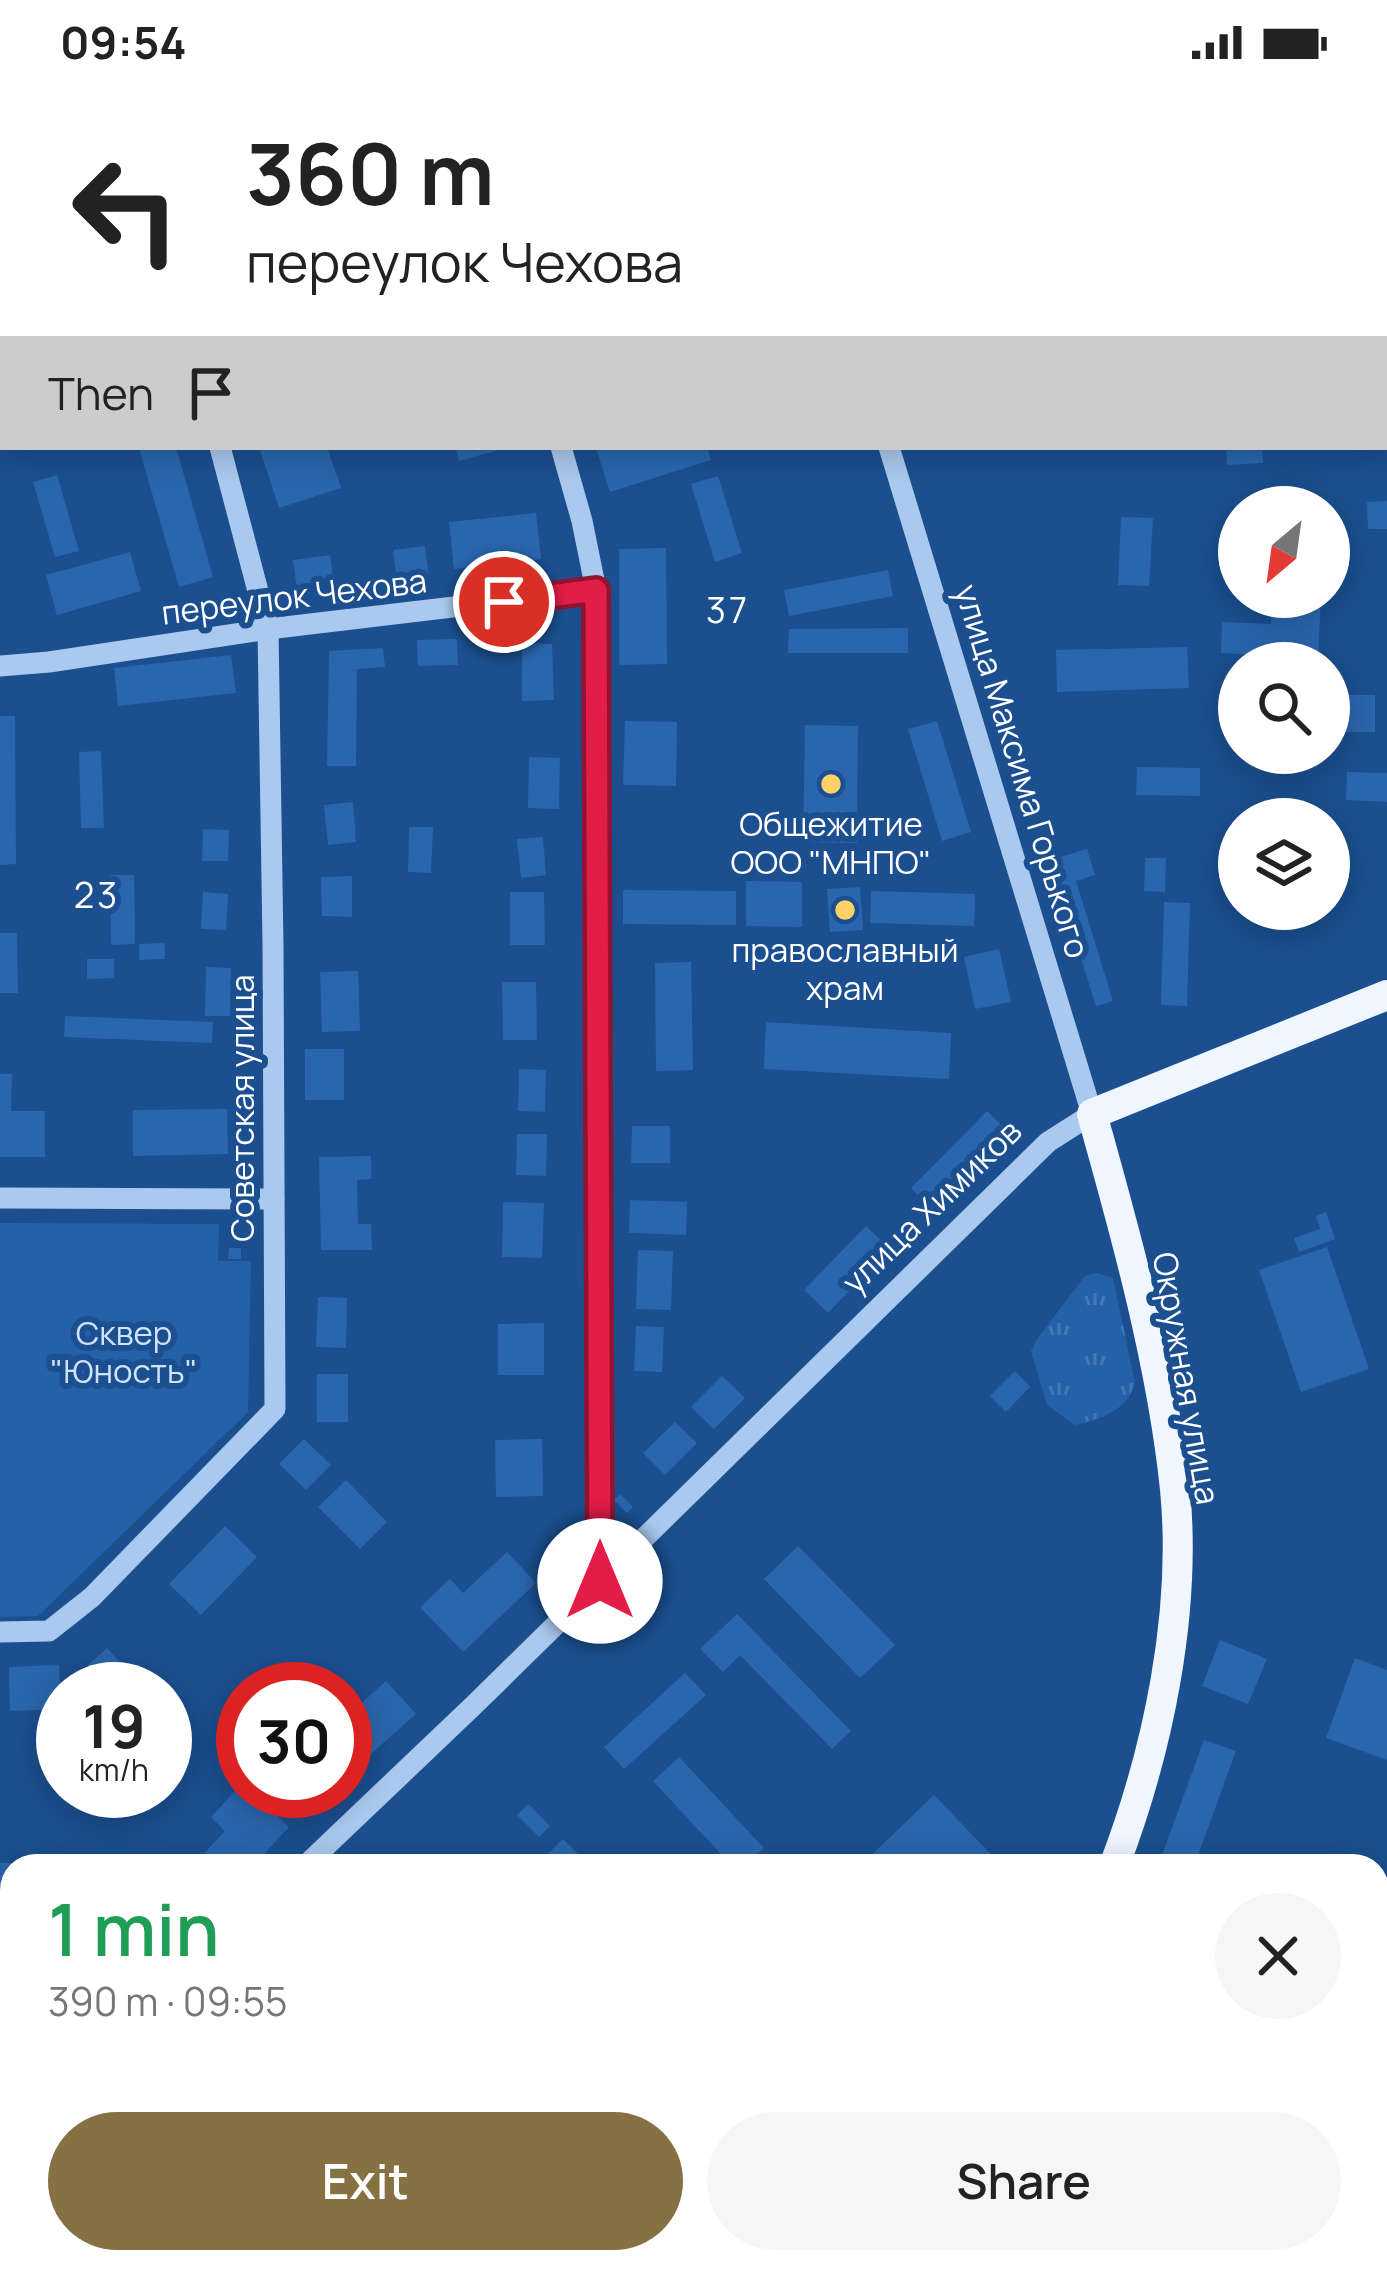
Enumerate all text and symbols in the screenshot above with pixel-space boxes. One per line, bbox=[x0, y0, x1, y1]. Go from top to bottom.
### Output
text: 09:54 bbox=[60, 11, 187, 73]
text: 360 m bbox=[246, 115, 495, 230]
icon: left bbox=[48, 132, 204, 288]
text: переулок Чехова bbox=[246, 224, 683, 298]
icon: arrive bbox=[178, 360, 244, 426]
text: Then bbox=[48, 362, 154, 424]
north arrow bbox=[1218, 486, 1350, 618]
map controls bbox=[1218, 486, 1350, 930]
pin bbox=[453, 551, 555, 653]
street label: переулок Чехова bbox=[159, 557, 429, 635]
icon: arrive bbox=[471, 569, 537, 635]
street label: улица Максима Горького bbox=[945, 579, 1101, 963]
district label: 37 bbox=[706, 585, 750, 634]
button: search bbox=[1218, 642, 1350, 774]
marker: Общежитие ООО "МНПО" bbox=[818, 771, 844, 797]
button: layers bbox=[1218, 798, 1350, 930]
place label: Общежитие ООО "МНПО" bbox=[730, 801, 932, 884]
district label: 23 bbox=[74, 870, 120, 919]
marker: православный храм bbox=[832, 897, 858, 923]
place label: православный храм bbox=[732, 927, 959, 1010]
street label: Советская улица bbox=[219, 974, 264, 1242]
street label: улица Химиков bbox=[831, 1109, 1031, 1303]
street label: Окружная улица bbox=[1143, 1248, 1231, 1508]
park label: Сквер "Юность" bbox=[50, 1310, 198, 1393]
position arrow bbox=[537, 1518, 663, 1644]
speed limit sign: 30 bbox=[216, 1662, 372, 1818]
text: 19 bbox=[82, 1684, 146, 1766]
text: km/h bbox=[79, 1749, 149, 1790]
text: 1 min bbox=[48, 1879, 220, 1978]
button: close bbox=[1215, 1893, 1341, 2019]
text: 390 m · 09:55 bbox=[48, 1974, 288, 2028]
button: Exit bbox=[48, 2112, 683, 2250]
button: Share bbox=[707, 2112, 1341, 2250]

